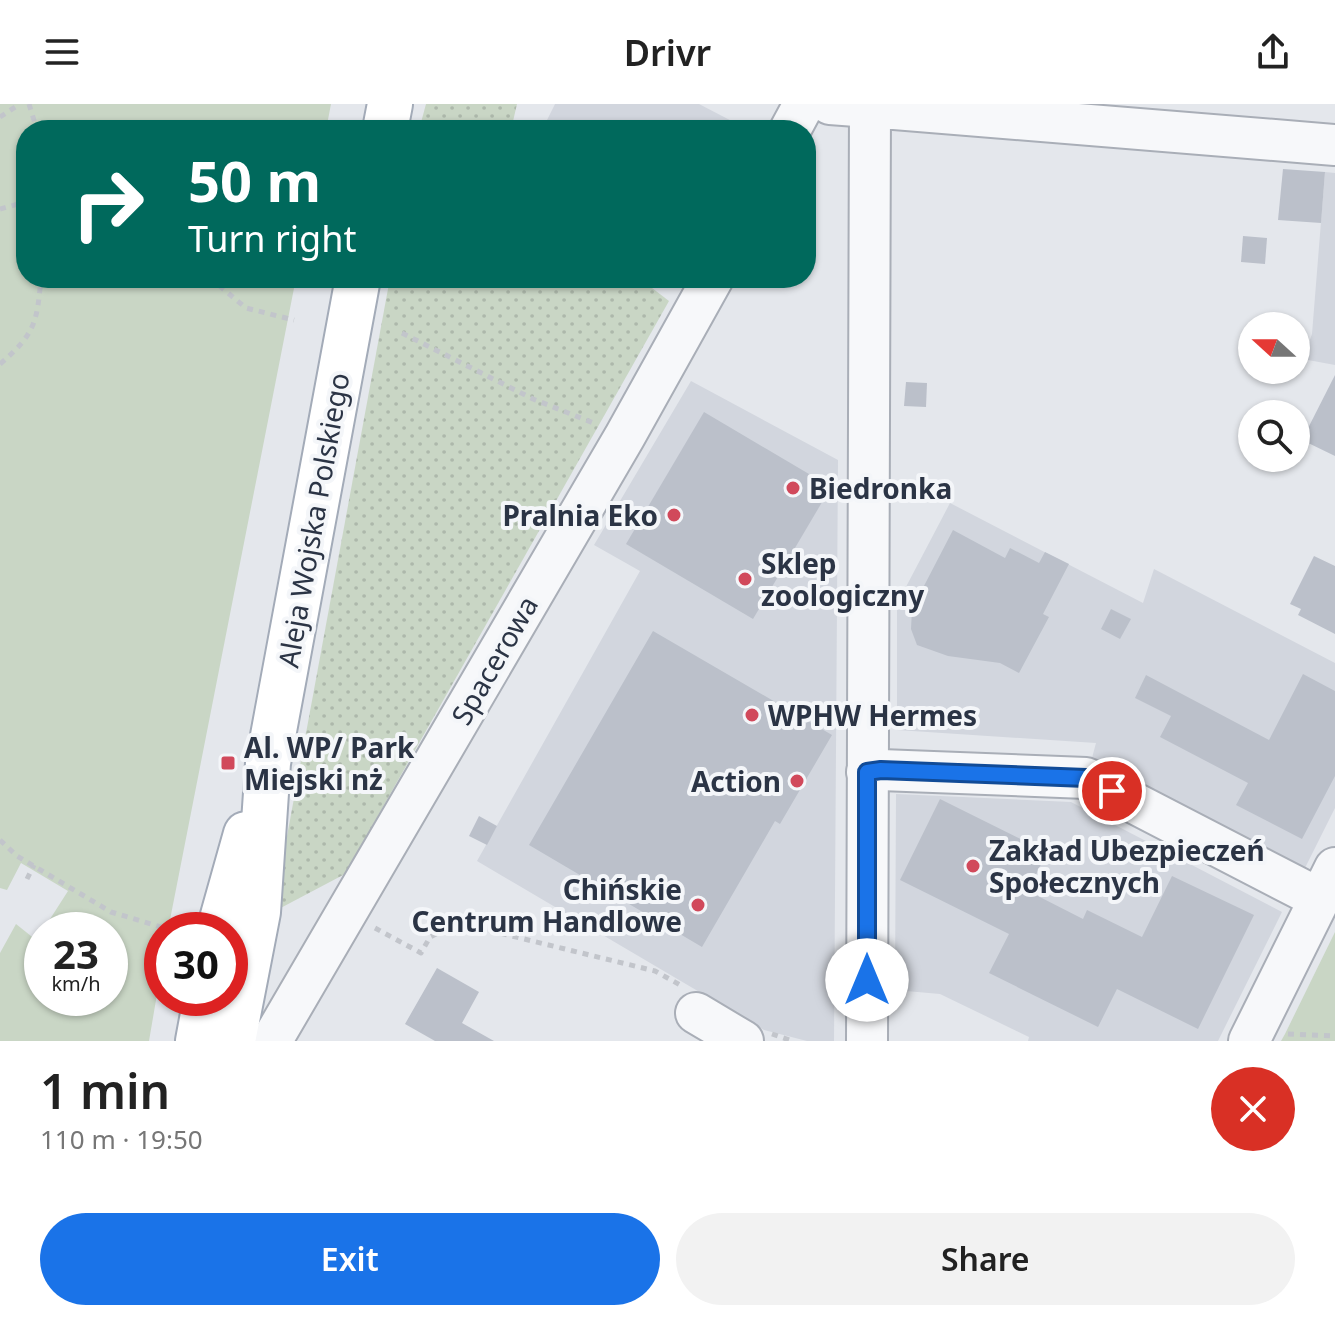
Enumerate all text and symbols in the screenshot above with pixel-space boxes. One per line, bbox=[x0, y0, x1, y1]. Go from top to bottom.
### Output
text: Drivr bbox=[624, 28, 711, 77]
icon: menu bbox=[40, 30, 84, 74]
icon: share bbox=[1251, 30, 1295, 74]
text: 50 m bbox=[188, 142, 321, 218]
icon: right bbox=[56, 152, 160, 256]
text: Turn right bbox=[188, 214, 356, 263]
north arrow bbox=[1238, 312, 1310, 384]
map controls bbox=[1238, 312, 1310, 472]
street label: Aleja Wojska Polskiego bbox=[268, 370, 358, 670]
button: search bbox=[1238, 400, 1310, 472]
place label: Biedronka bbox=[809, 469, 952, 507]
marker: Biedronka bbox=[784, 479, 802, 497]
place label: Pralnia Eko bbox=[502, 496, 658, 534]
marker: Pralnia Eko bbox=[665, 506, 683, 524]
place label: Sklep zoologiczny bbox=[761, 544, 924, 614]
marker: Sklep zoologiczny bbox=[736, 570, 754, 588]
street label: Spacerowa bbox=[442, 589, 546, 731]
place label: WPHW Hermes bbox=[768, 696, 977, 734]
marker: WPHW Hermes bbox=[743, 706, 761, 724]
place label: Al. WP/ Park Miejski nż bbox=[244, 728, 415, 798]
marker: Al. WP/ Park Miejski nż bbox=[219, 754, 237, 772]
pin bbox=[1078, 757, 1146, 825]
place label: Action bbox=[691, 762, 781, 800]
icon: arrive bbox=[1090, 769, 1134, 813]
marker: Action bbox=[788, 772, 806, 790]
place label: Zakład Ubezpieczeń Społecznych bbox=[989, 831, 1265, 901]
marker: Zakład Ubezpieczeń Społecznych bbox=[964, 857, 982, 875]
place label: Chińskie Centrum Handlowe bbox=[412, 870, 682, 940]
marker: Chińskie Centrum Handlowe bbox=[689, 896, 707, 914]
speed limit sign: 30 bbox=[144, 912, 248, 1016]
text: 23 bbox=[53, 926, 99, 981]
position arrow bbox=[825, 938, 909, 1022]
text: km/h bbox=[51, 970, 101, 997]
text: 1 min bbox=[40, 1058, 170, 1123]
button: close bbox=[1211, 1067, 1295, 1151]
text: 110 m · 19:50 bbox=[40, 1121, 203, 1157]
button: Exit bbox=[40, 1213, 660, 1305]
button: Share bbox=[676, 1213, 1295, 1305]

